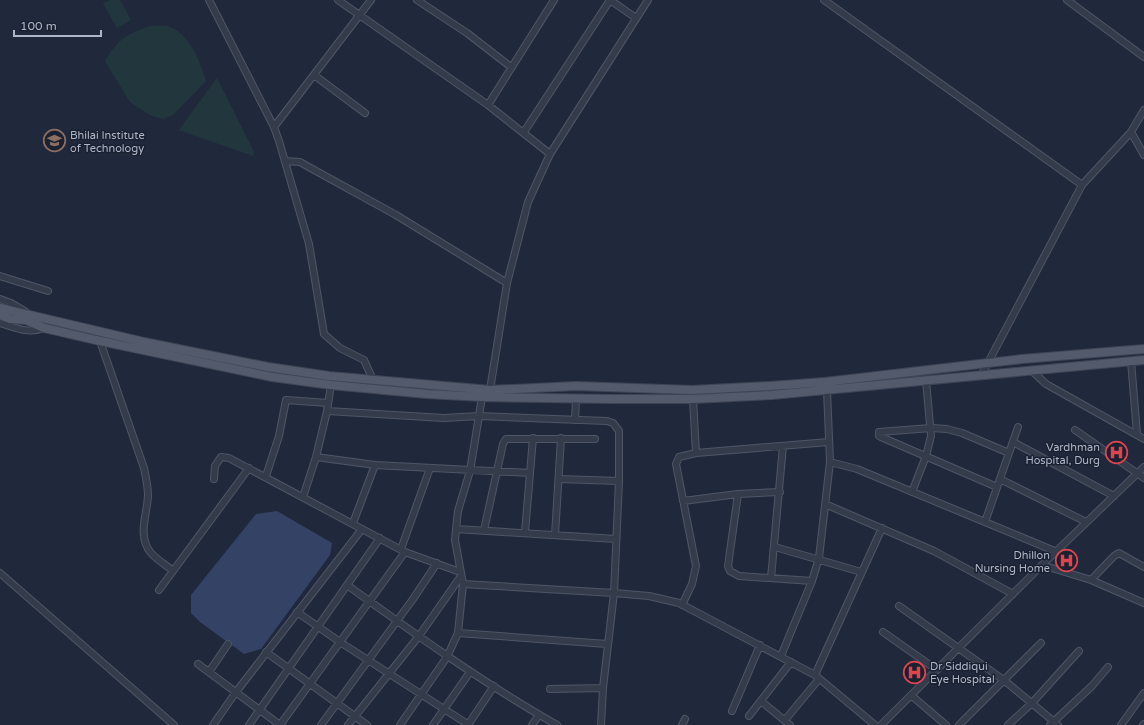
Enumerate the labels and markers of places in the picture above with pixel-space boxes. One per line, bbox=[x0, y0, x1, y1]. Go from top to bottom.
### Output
school or university icon: Bhilai Institute of Technology bbox=[41, 128, 67, 154]
place label: Bhilai Institute of Technology bbox=[70, 129, 145, 155]
hospital icon: Vardhman Hospital, Durg bbox=[1103, 440, 1129, 466]
place label: Vardhman Hospital, Durg bbox=[1025, 441, 1100, 467]
hospital icon: Dhillon Nursing Home bbox=[1053, 548, 1079, 574]
place label: Dhillon Nursing Home bbox=[975, 549, 1050, 575]
hospital icon: Dr Siddiqui Eye Hospital bbox=[902, 659, 928, 685]
place label: Dr Siddiqui Eye Hospital bbox=[930, 660, 995, 686]

